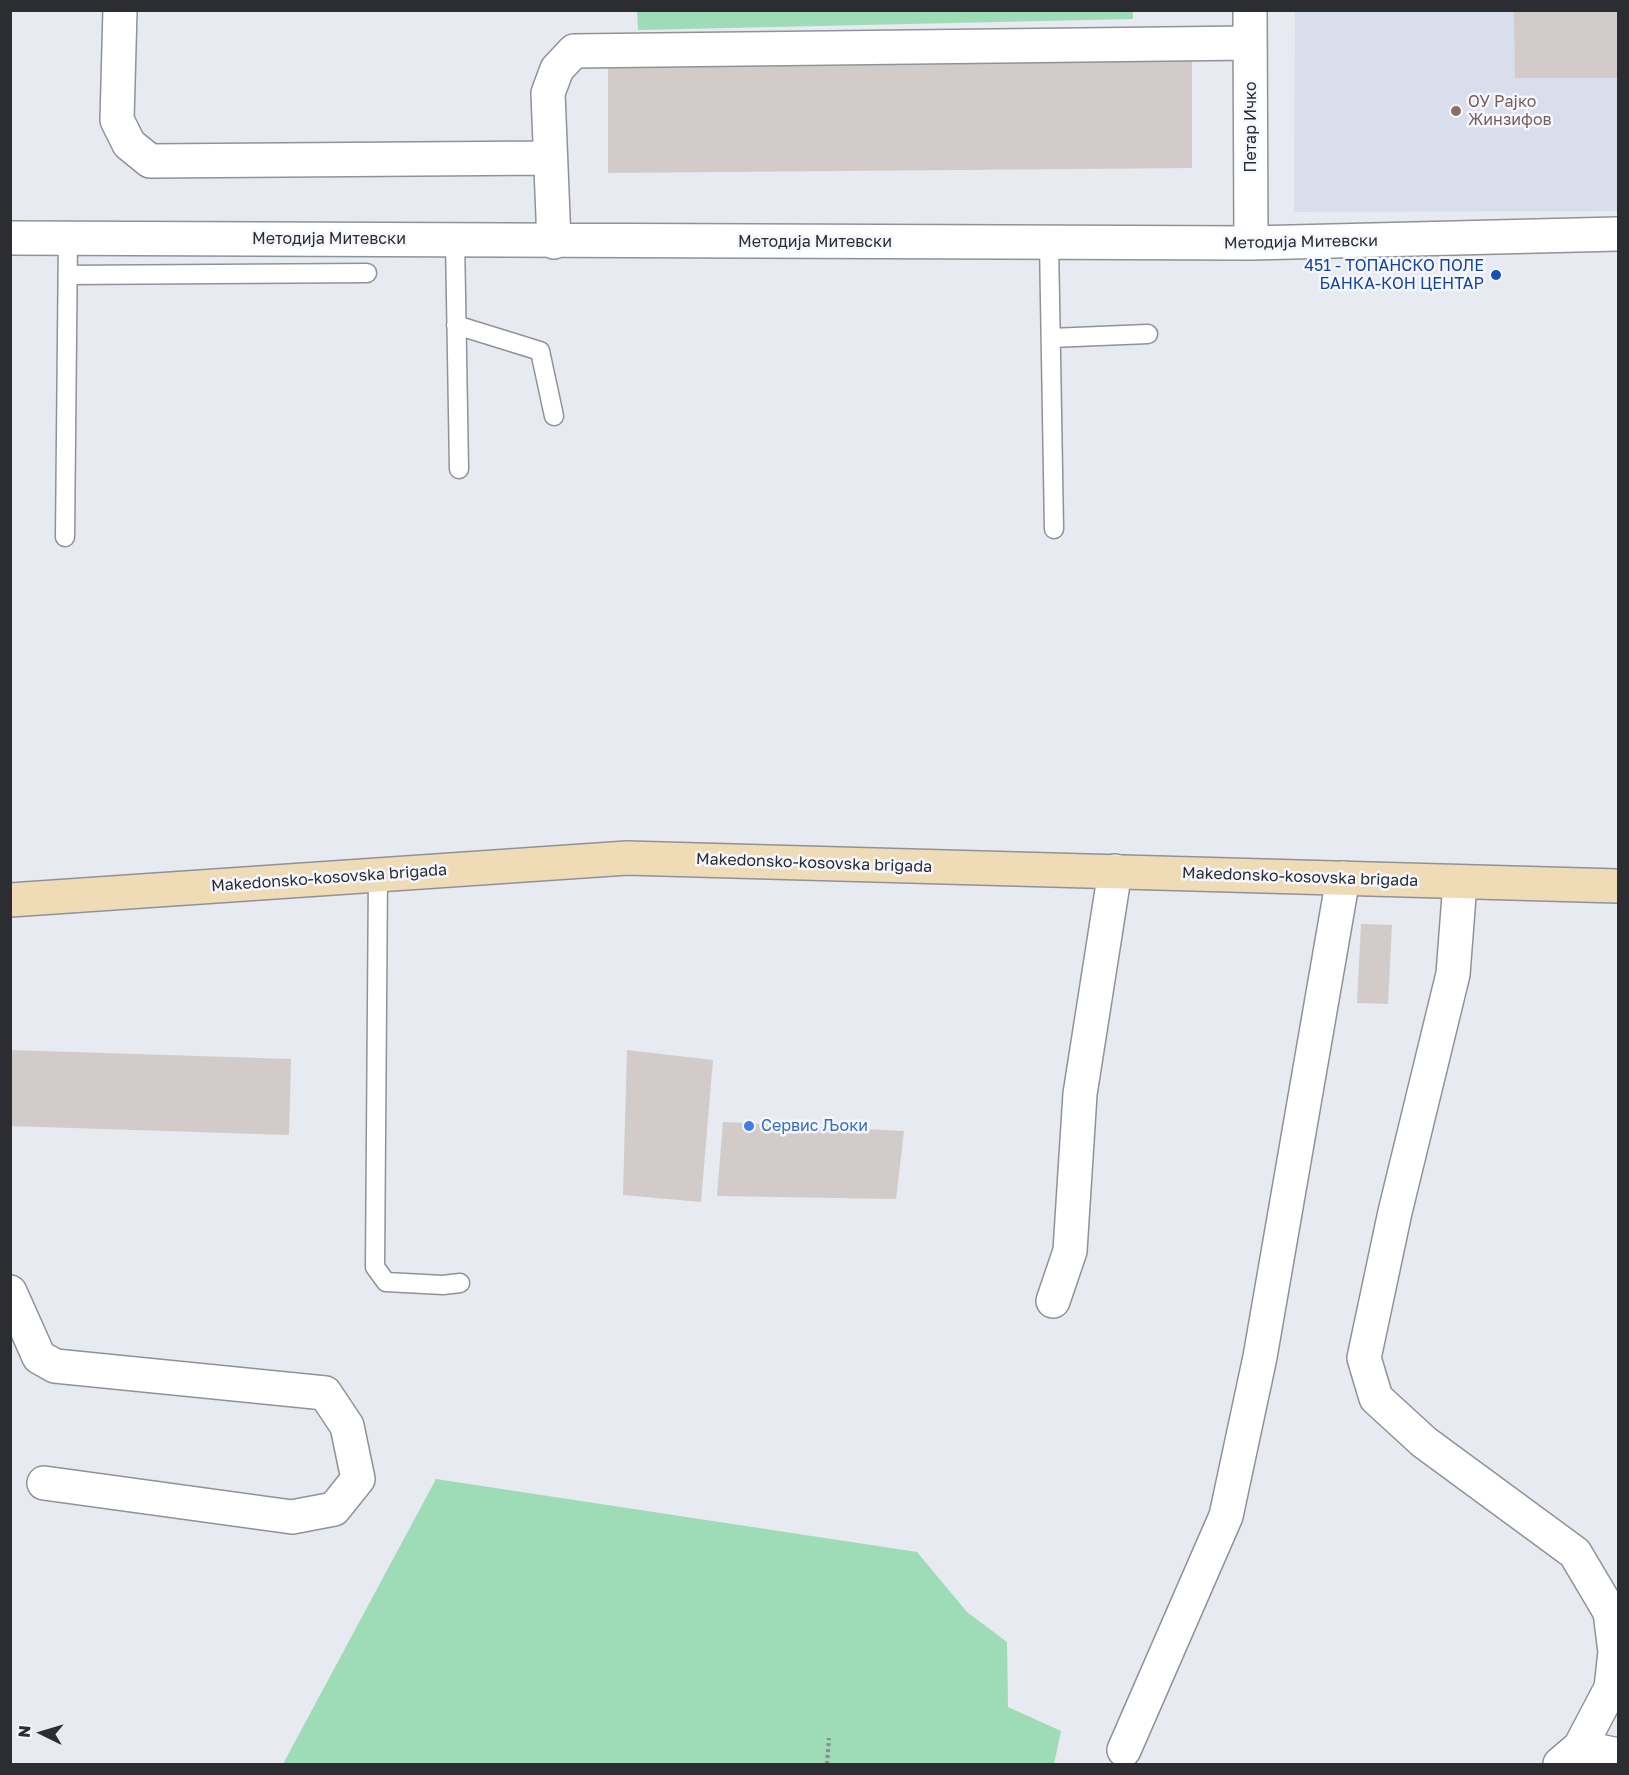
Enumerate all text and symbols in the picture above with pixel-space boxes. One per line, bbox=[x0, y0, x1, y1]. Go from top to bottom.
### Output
street label: Петар Ичко bbox=[1241, 81, 1261, 173]
place label: ОУ Рајко Жинзифов bbox=[1468, 92, 1552, 130]
marker: ОУ Рајко Жинзифов bbox=[1449, 104, 1463, 118]
street label: Методија Митевски bbox=[252, 229, 406, 249]
street label: Методија Митевски bbox=[1224, 231, 1378, 253]
street label: Методија Митевски bbox=[738, 232, 892, 252]
place label: 451 - ТОПАНСКО ПОЛЕ БАНКА-КОН ЦЕНТАР bbox=[1304, 256, 1484, 294]
marker: 451 - ТОПАНСКО ПОЛЕ БАНКА-КОН ЦЕНТАР bbox=[1489, 268, 1503, 282]
street label: Makedonsko-kosovska brigada bbox=[695, 849, 933, 877]
street label: Makedonsko-kosovska brigada bbox=[210, 860, 448, 896]
street label: Makedonsko-kosovska brigada bbox=[1181, 863, 1419, 891]
place label: Сервис Љоки bbox=[761, 1116, 868, 1136]
marker: Сервис Љоки bbox=[742, 1119, 756, 1133]
north arrow bbox=[12, 1703, 72, 1763]
text: N bbox=[14, 1725, 35, 1738]

